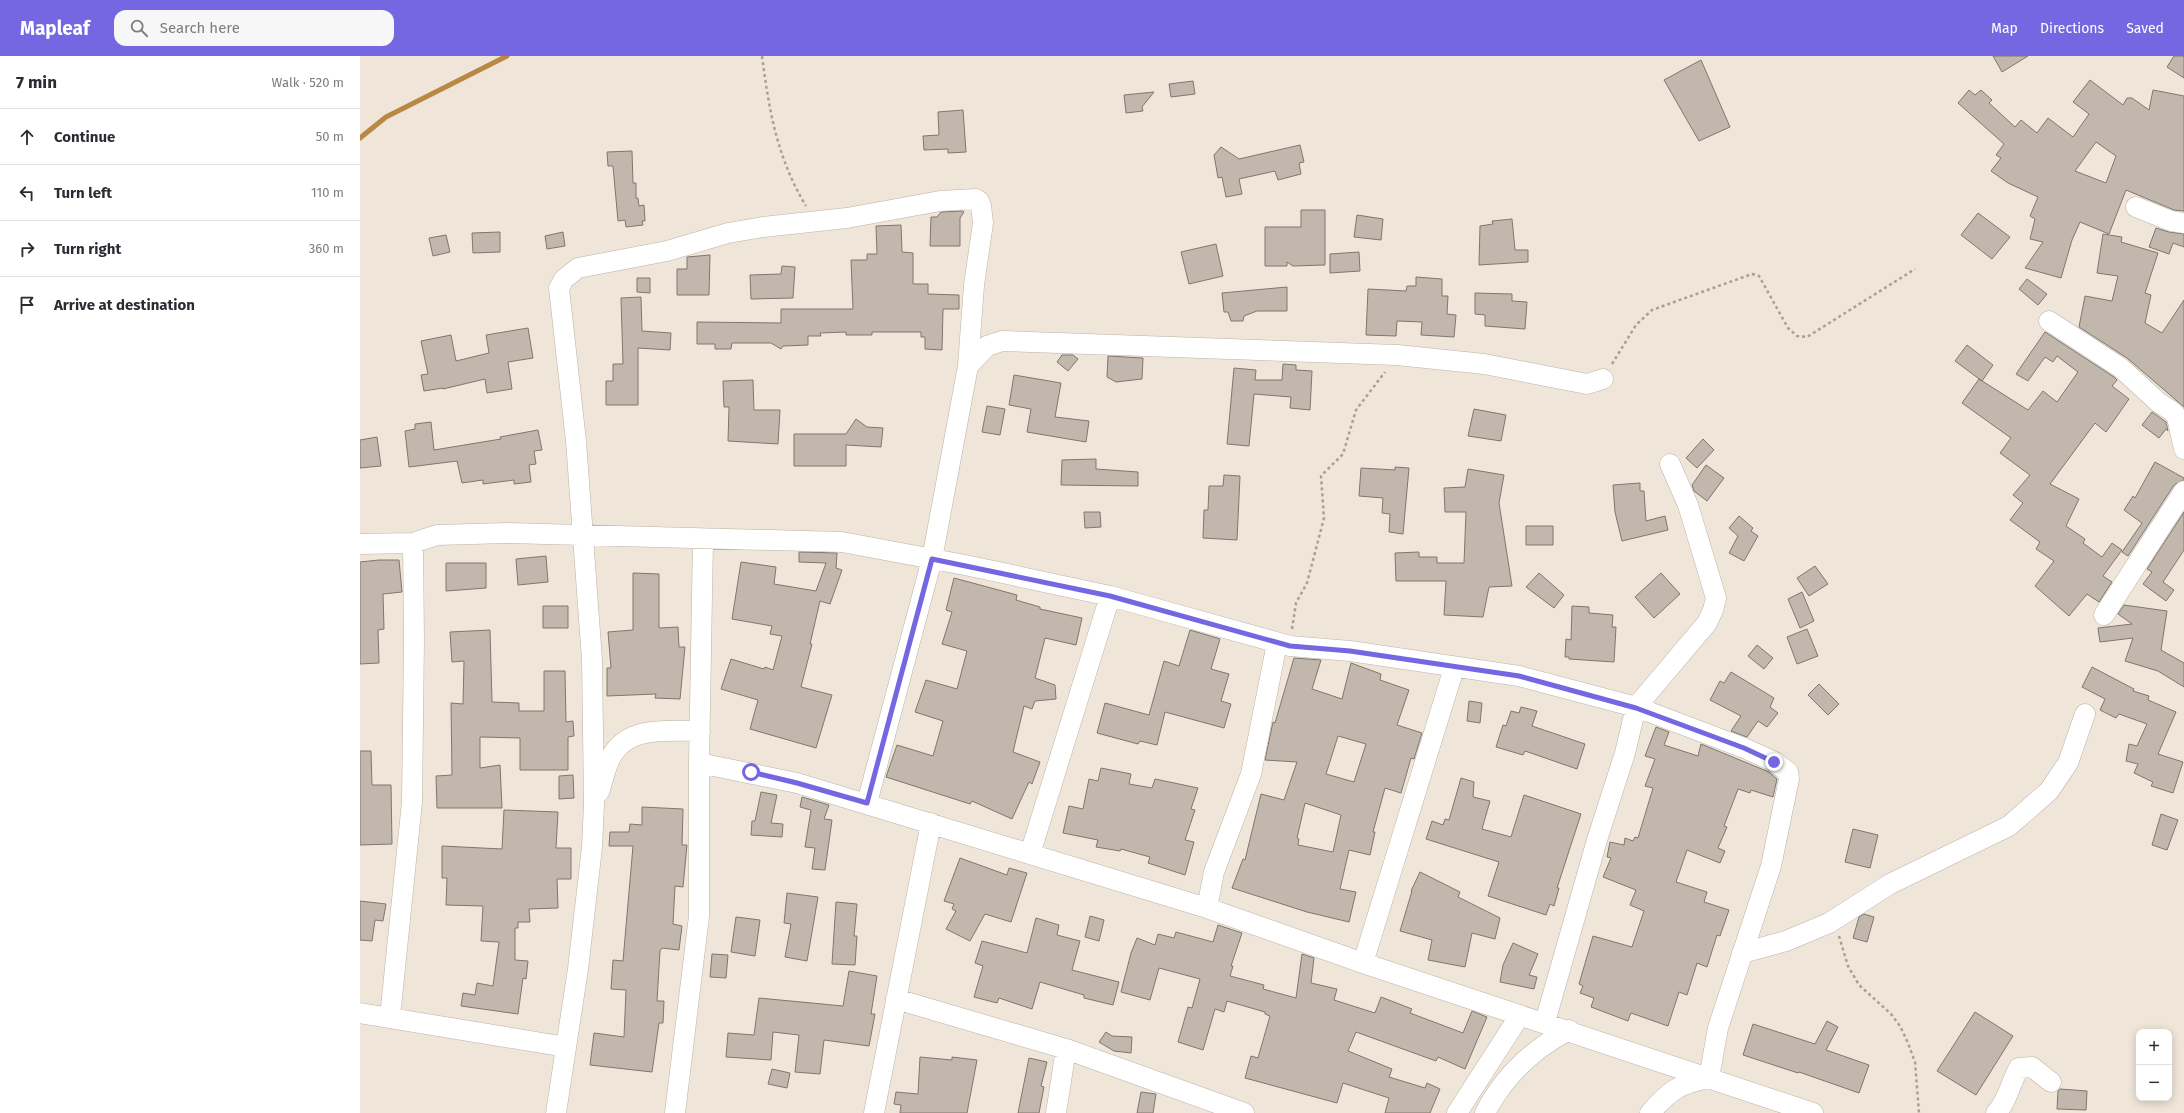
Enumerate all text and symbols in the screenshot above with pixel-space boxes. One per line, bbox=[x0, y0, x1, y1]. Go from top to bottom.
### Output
search box bbox=[114, 10, 394, 46]
text: Mapleaf bbox=[20, 17, 90, 40]
icon: search bbox=[128, 17, 150, 39]
text: Search here bbox=[160, 19, 240, 37]
text: Map bbox=[1991, 20, 2018, 37]
text: Directions bbox=[2040, 20, 2104, 37]
text: Saved bbox=[2126, 20, 2164, 37]
text: 7 min bbox=[16, 72, 57, 93]
text: Walk · 520 m bbox=[272, 75, 344, 90]
icon: ahead bbox=[16, 126, 38, 148]
text: Continue bbox=[54, 128, 115, 146]
text: 50 m bbox=[316, 129, 344, 144]
icon: left bbox=[16, 182, 38, 204]
text: Turn left bbox=[54, 184, 112, 202]
text: 110 m bbox=[311, 185, 344, 200]
icon: right bbox=[16, 238, 38, 260]
text: Turn right bbox=[54, 240, 121, 258]
text: 360 m bbox=[309, 241, 344, 256]
icon: arrive bbox=[16, 294, 38, 316]
text: Arrive at destination bbox=[54, 296, 195, 314]
route end bbox=[1765, 753, 1783, 771]
route start bbox=[742, 763, 760, 781]
map controls bbox=[2136, 1029, 2172, 1101]
button: + bbox=[2136, 1029, 2172, 1065]
button: − bbox=[2136, 1065, 2172, 1101]

